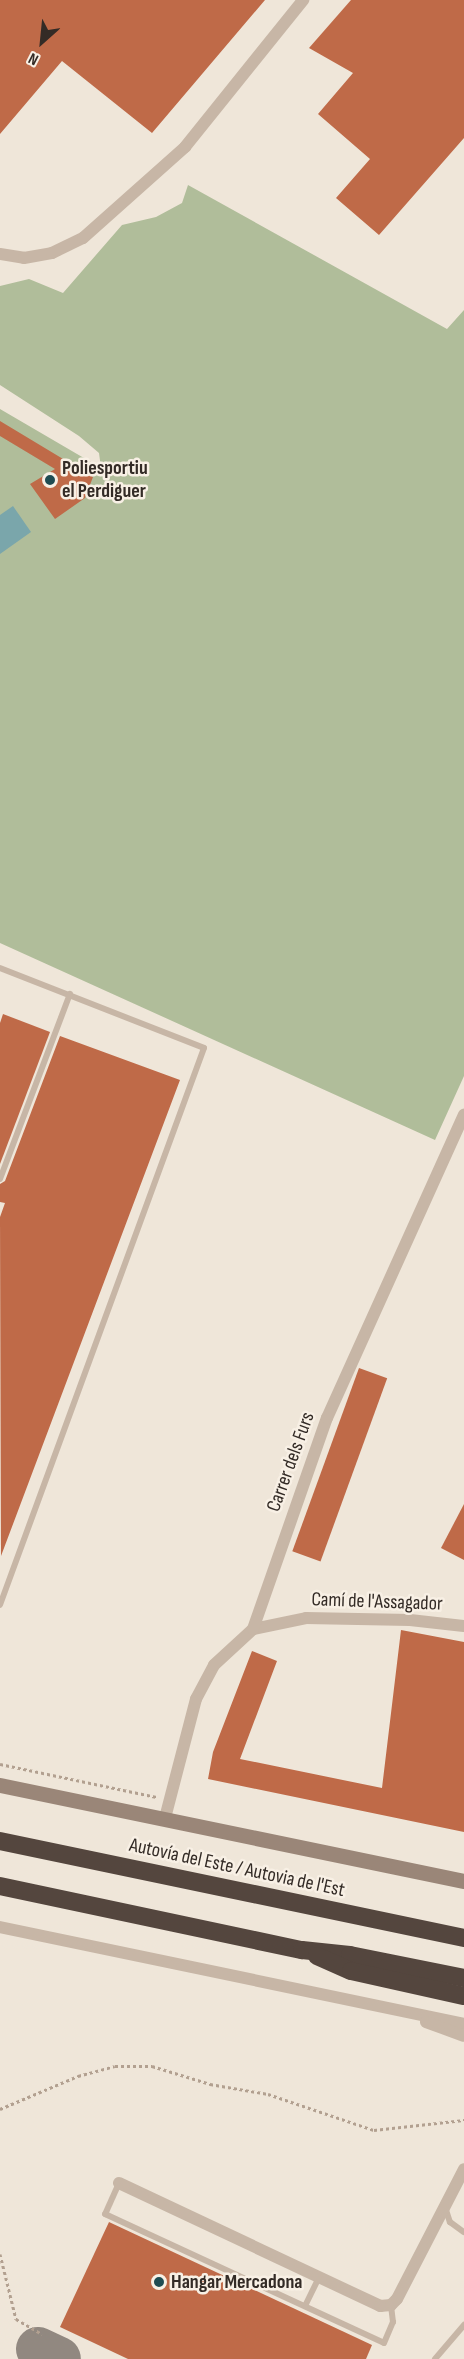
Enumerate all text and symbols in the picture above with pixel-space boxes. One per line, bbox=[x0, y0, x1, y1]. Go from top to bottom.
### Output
north arrow bbox=[12, 12, 72, 72]
text: N bbox=[25, 48, 42, 69]
place label: Poliesportiu el Perdiguer bbox=[62, 456, 148, 503]
marker: Poliesportiu el Perdiguer bbox=[43, 473, 57, 487]
street label: Carrer dels Furs bbox=[262, 1409, 320, 1515]
street label: Camí de l'Assagador bbox=[311, 1588, 443, 1616]
street label: Autovía del Este / Autovia de l'Est bbox=[127, 1833, 347, 1903]
place label: Hangar Mercadona bbox=[171, 2270, 303, 2294]
marker: Hangar Mercadona bbox=[152, 2275, 166, 2289]

